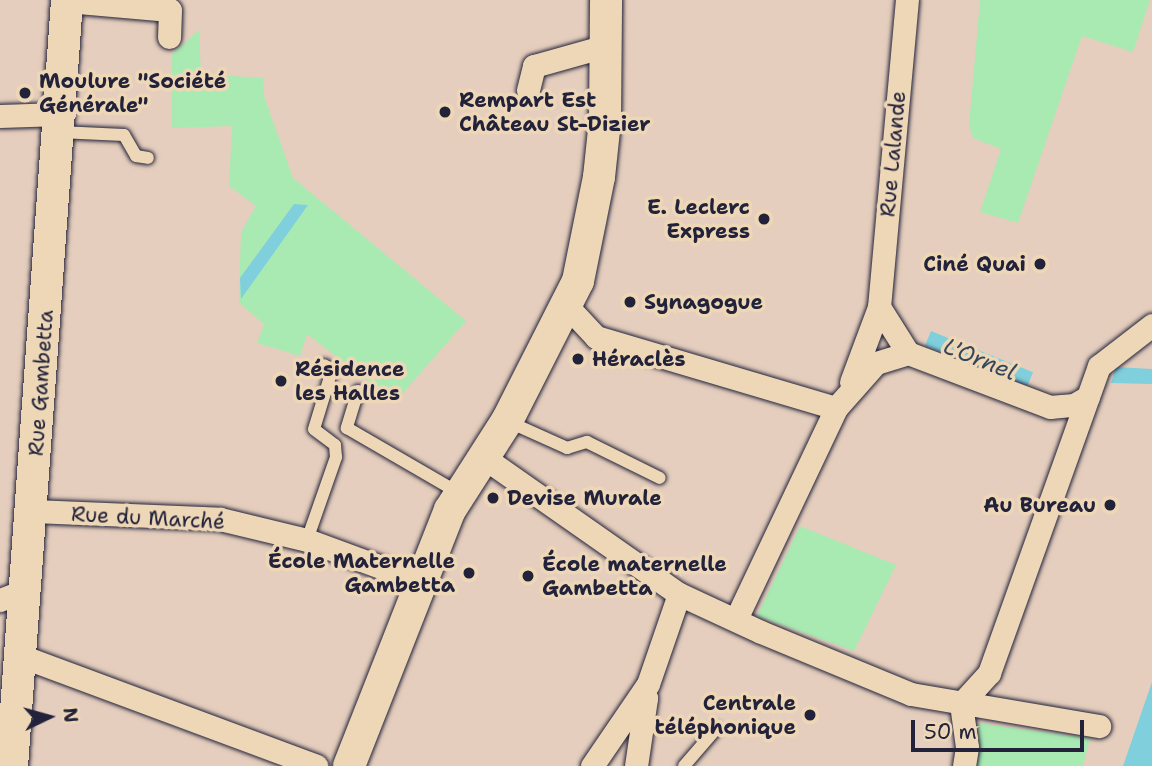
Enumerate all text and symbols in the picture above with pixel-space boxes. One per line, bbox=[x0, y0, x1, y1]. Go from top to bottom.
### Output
place label: Moulure "Société Générale" bbox=[39, 68, 226, 118]
marker: Moulure "Société Générale" bbox=[17, 85, 33, 101]
place label: Rempart Est Château St-Dizier bbox=[459, 87, 651, 137]
street label: Rue Lalande bbox=[875, 90, 911, 218]
marker: Rempart Est Château St-Dizier bbox=[437, 104, 453, 120]
place label: E. Leclerc Express bbox=[647, 194, 750, 244]
marker: E. Leclerc Express bbox=[756, 211, 772, 227]
place label: Ciné Quai bbox=[923, 251, 1026, 277]
marker: Ciné Quai bbox=[1032, 256, 1048, 272]
place label: Synagogue bbox=[644, 289, 763, 315]
marker: Synagogue bbox=[622, 294, 638, 310]
street label: Rue Gambetta bbox=[23, 309, 59, 457]
water label: L'Ornel bbox=[940, 332, 1020, 386]
place label: Héraclès bbox=[592, 346, 686, 372]
marker: Héraclès bbox=[570, 351, 586, 367]
place label: Résidence les Halles bbox=[295, 356, 405, 406]
marker: Résidence les Halles bbox=[273, 373, 289, 389]
place label: Devise Murale bbox=[507, 485, 662, 511]
marker: Devise Murale bbox=[485, 490, 501, 506]
place label: Au Bureau bbox=[983, 492, 1096, 518]
marker: Au Bureau bbox=[1102, 497, 1118, 513]
street label: Rue du Marché bbox=[71, 501, 225, 535]
place label: École Maternelle Gambetta bbox=[268, 548, 455, 598]
place label: École maternelle Gambetta bbox=[542, 551, 727, 601]
marker: École Maternelle Gambetta bbox=[461, 565, 477, 581]
marker: École maternelle Gambetta bbox=[520, 568, 536, 584]
north arrow bbox=[14, 682, 84, 752]
place label: Centrale téléphonique bbox=[655, 690, 796, 740]
scale bar bbox=[914, 706, 1087, 750]
text: N bbox=[57, 707, 84, 724]
marker: Centrale téléphonique bbox=[802, 707, 818, 723]
text: 50 m bbox=[924, 718, 977, 746]

